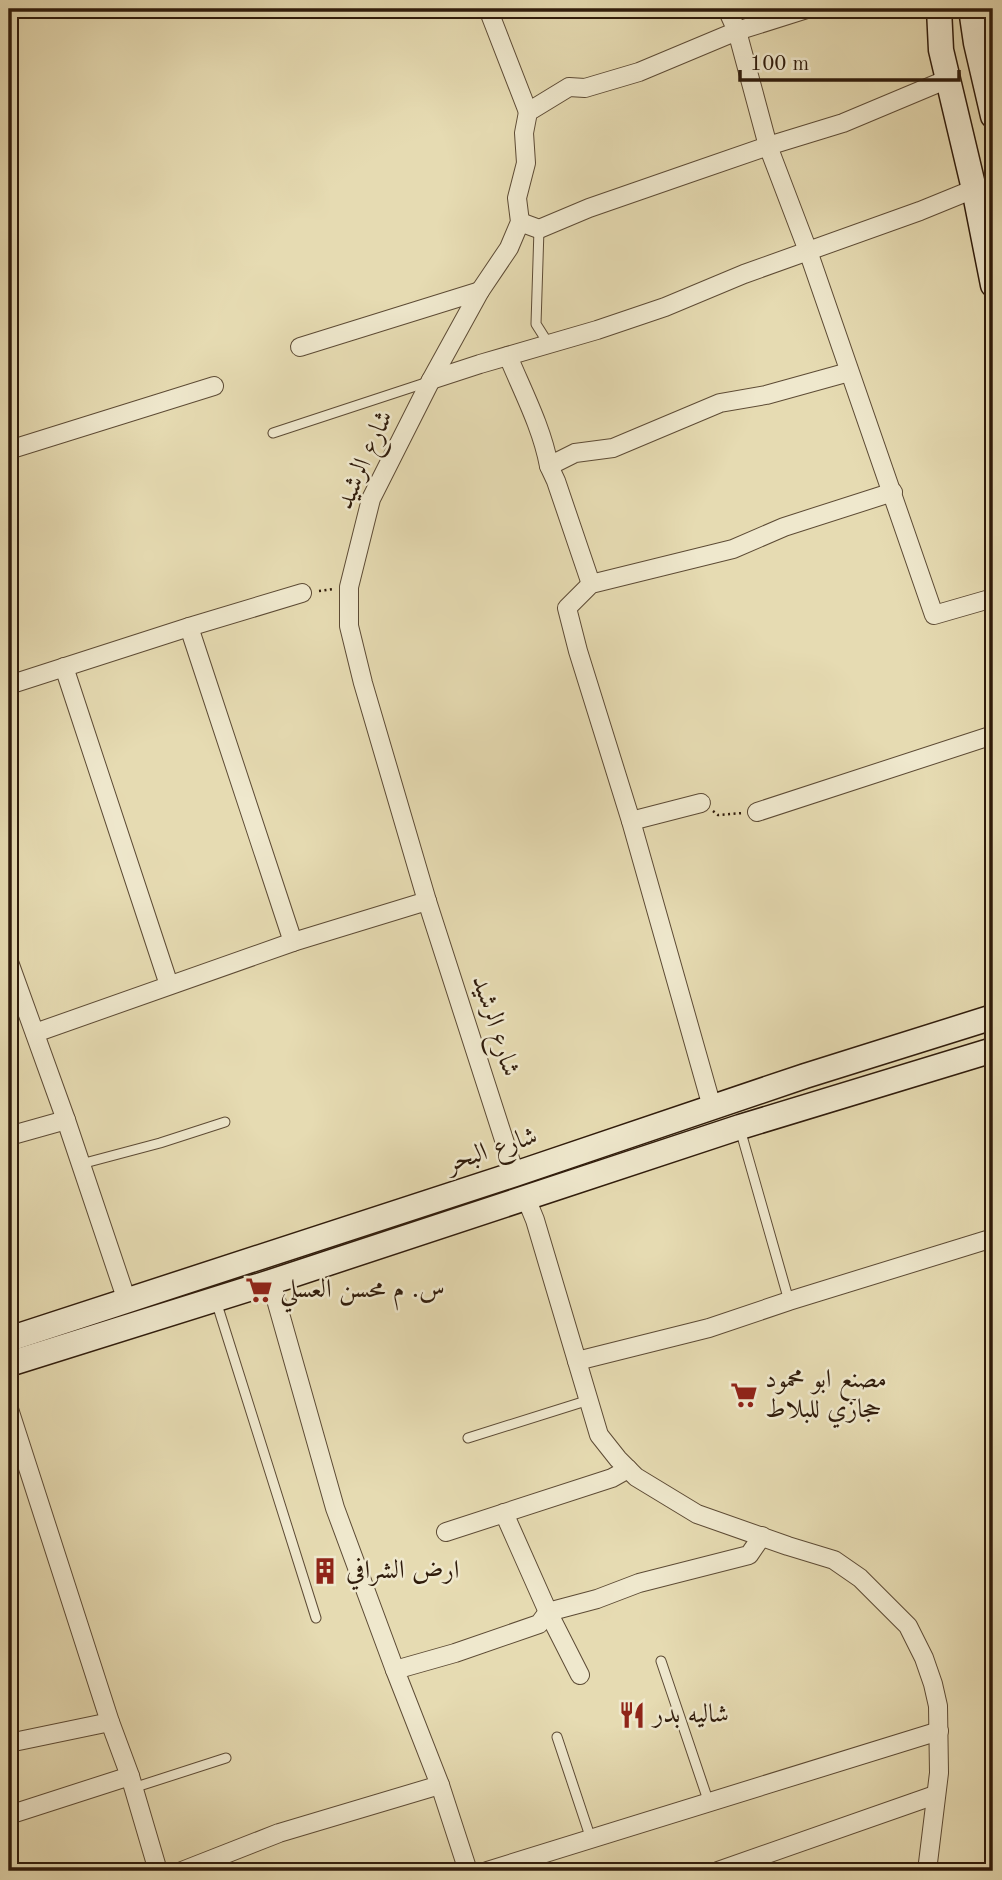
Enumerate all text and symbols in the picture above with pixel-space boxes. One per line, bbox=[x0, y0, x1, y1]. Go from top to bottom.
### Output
scale bar bbox=[740, 38, 958, 82]
text: 100 m bbox=[750, 54, 809, 75]
street label: شارع الرشيد bbox=[331, 407, 405, 516]
street label: شارع الرشيد bbox=[460, 972, 524, 1082]
street label: شارع البحر bbox=[441, 1123, 543, 1184]
supermarket icon: س. م محسن العسلي bbox=[244, 1275, 274, 1305]
place label: س. م محسن العسلي bbox=[280, 1277, 445, 1313]
place label: مصنع ابو محمود حجازي للبلاط bbox=[765, 1367, 887, 1429]
supermarket icon: مصنع ابو محمود حجازي للبلاط bbox=[729, 1380, 759, 1410]
building icon: ارض الشرافي bbox=[310, 1556, 340, 1586]
place label: ارض الشرافي bbox=[346, 1557, 459, 1591]
restaurant icon: شاليه بدر bbox=[617, 1700, 647, 1730]
place label: شاليه بدر bbox=[650, 1702, 729, 1729]

